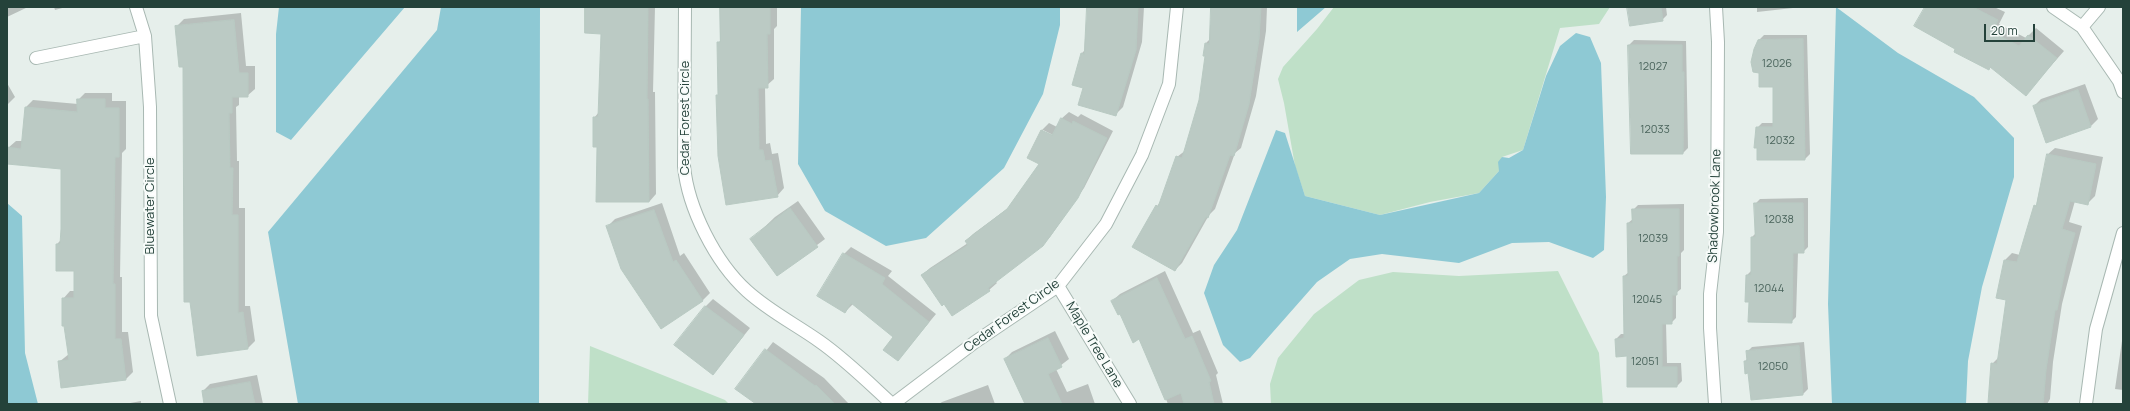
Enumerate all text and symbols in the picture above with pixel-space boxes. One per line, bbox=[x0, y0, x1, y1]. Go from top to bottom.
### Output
scale bar bbox=[1986, 16, 2037, 42]
text: 20 m bbox=[1991, 22, 2018, 39]
house number: 12026 bbox=[1762, 57, 1792, 71]
house number: 12027 bbox=[1638, 60, 1668, 74]
street label: Cedar Forest Circle bbox=[677, 61, 693, 175]
house number: 12033 bbox=[1640, 123, 1670, 137]
house number: 12032 bbox=[1765, 134, 1795, 148]
street label: Shadowbrook Lane bbox=[1705, 149, 1725, 263]
street label: Bluewater Circle bbox=[142, 157, 158, 255]
house number: 12038 bbox=[1764, 213, 1794, 227]
house number: 12039 bbox=[1638, 232, 1668, 246]
street label: Cedar Forest Circle bbox=[961, 276, 1063, 356]
house number: 12044 bbox=[1754, 282, 1784, 296]
house number: 12045 bbox=[1632, 293, 1662, 307]
street label: Maple Tree Lane bbox=[1062, 299, 1126, 391]
house number: 12051 bbox=[1631, 355, 1659, 369]
house number: 12050 bbox=[1758, 360, 1788, 374]

